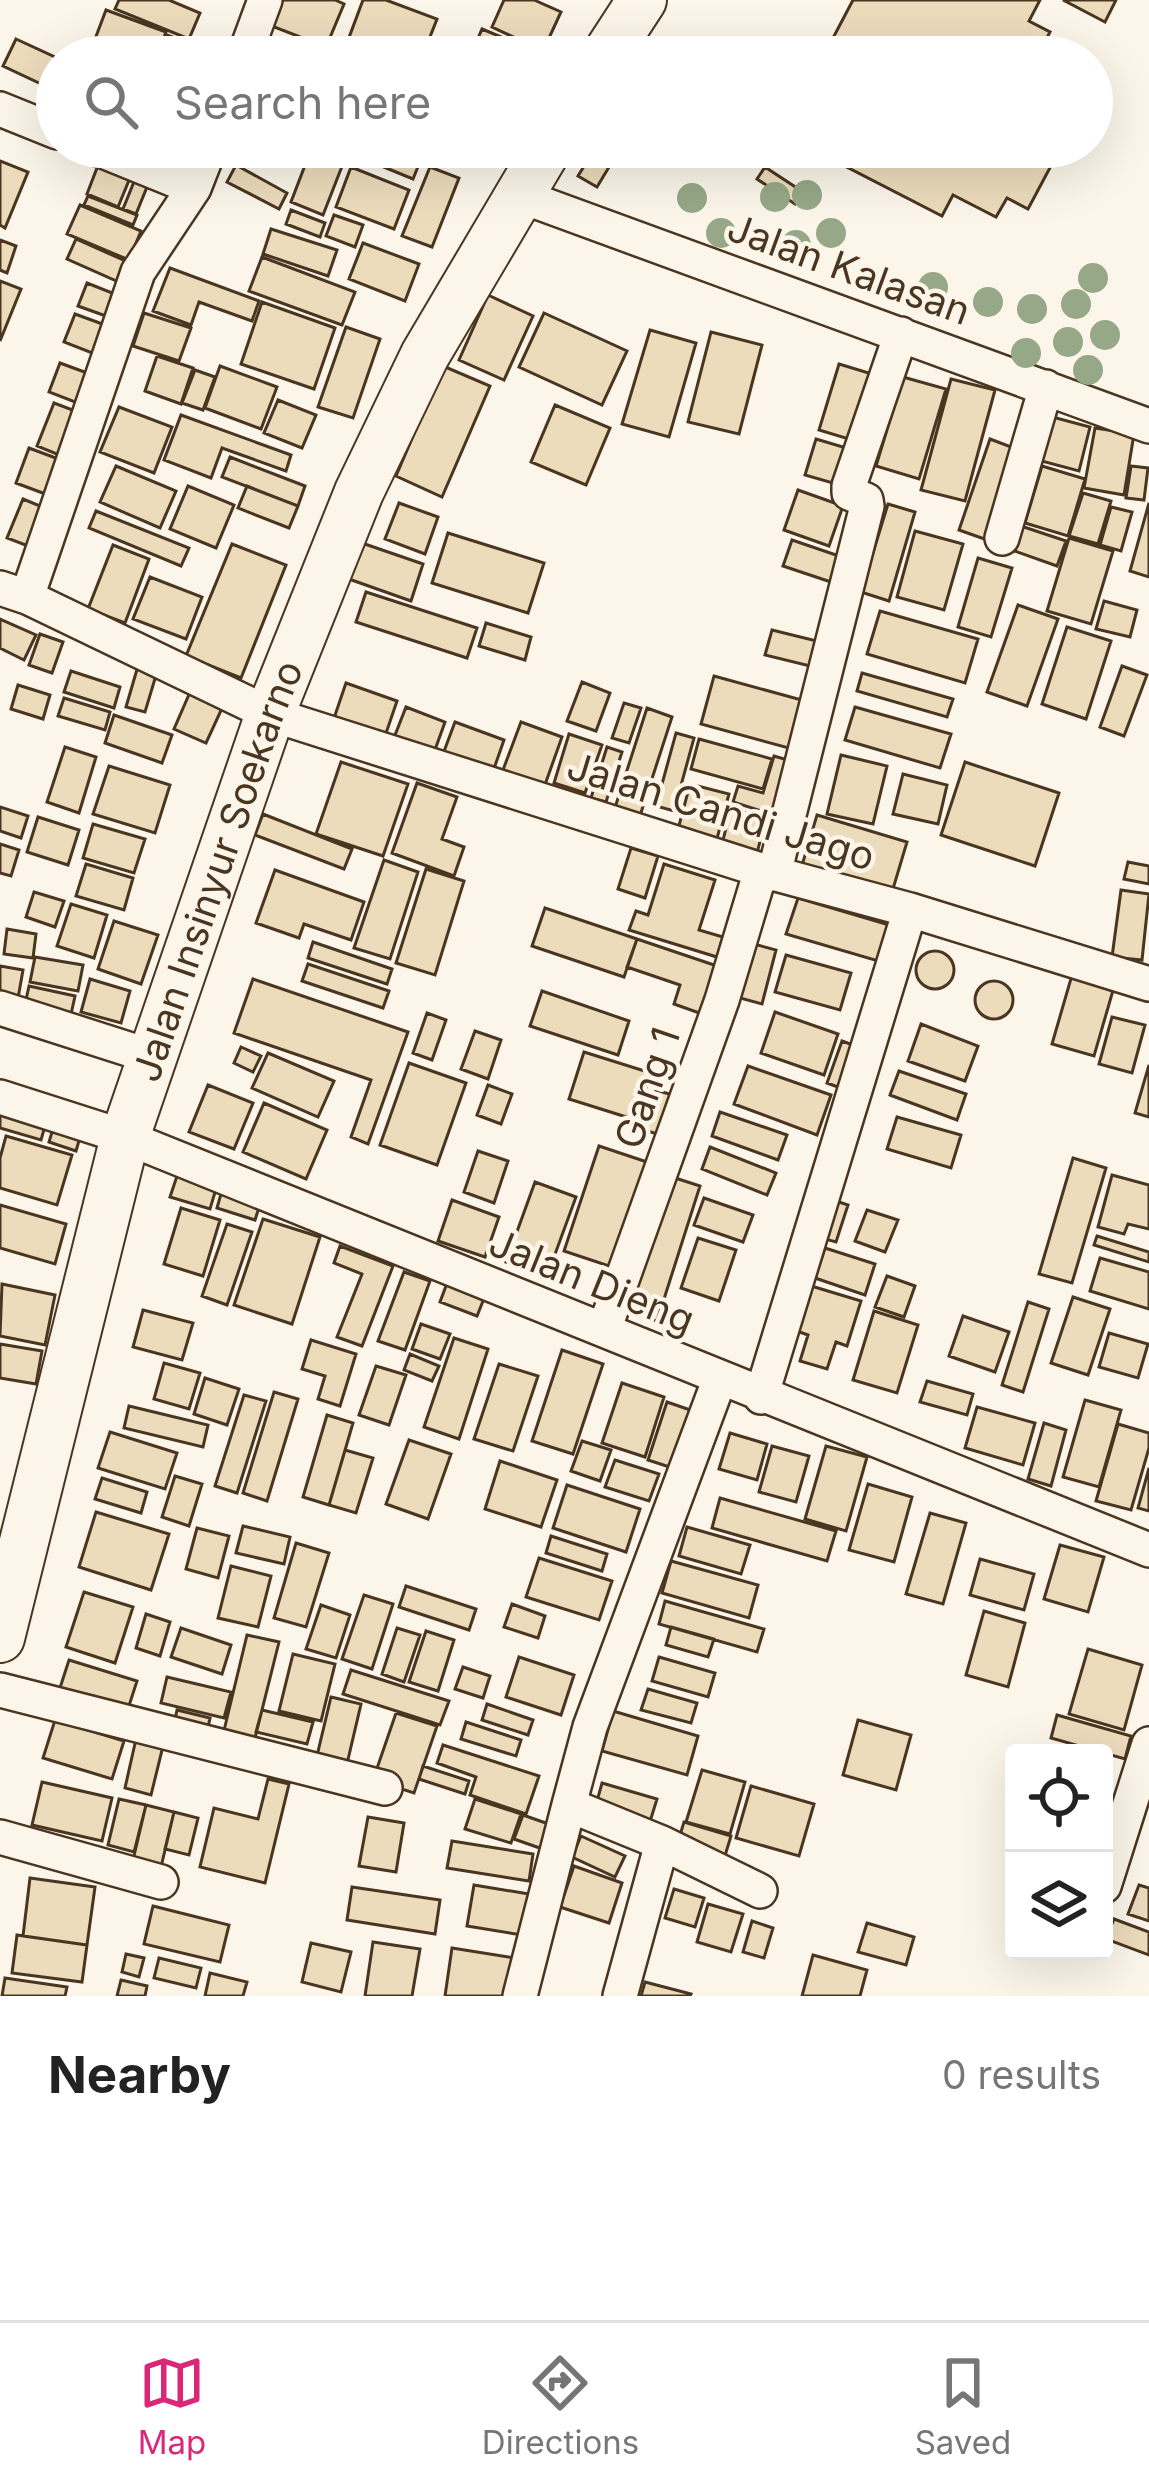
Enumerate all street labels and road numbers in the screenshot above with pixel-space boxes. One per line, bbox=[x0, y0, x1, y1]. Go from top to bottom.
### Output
street label: Jalan Kalasan bbox=[722, 203, 977, 334]
street label: Jalan Insinyur Soekarno bbox=[122, 653, 312, 1087]
street label: Jalan Candi Jago bbox=[562, 741, 880, 880]
street label: Gang 1 bbox=[604, 1021, 689, 1154]
street label: Jalan Dieng bbox=[483, 1218, 702, 1343]

